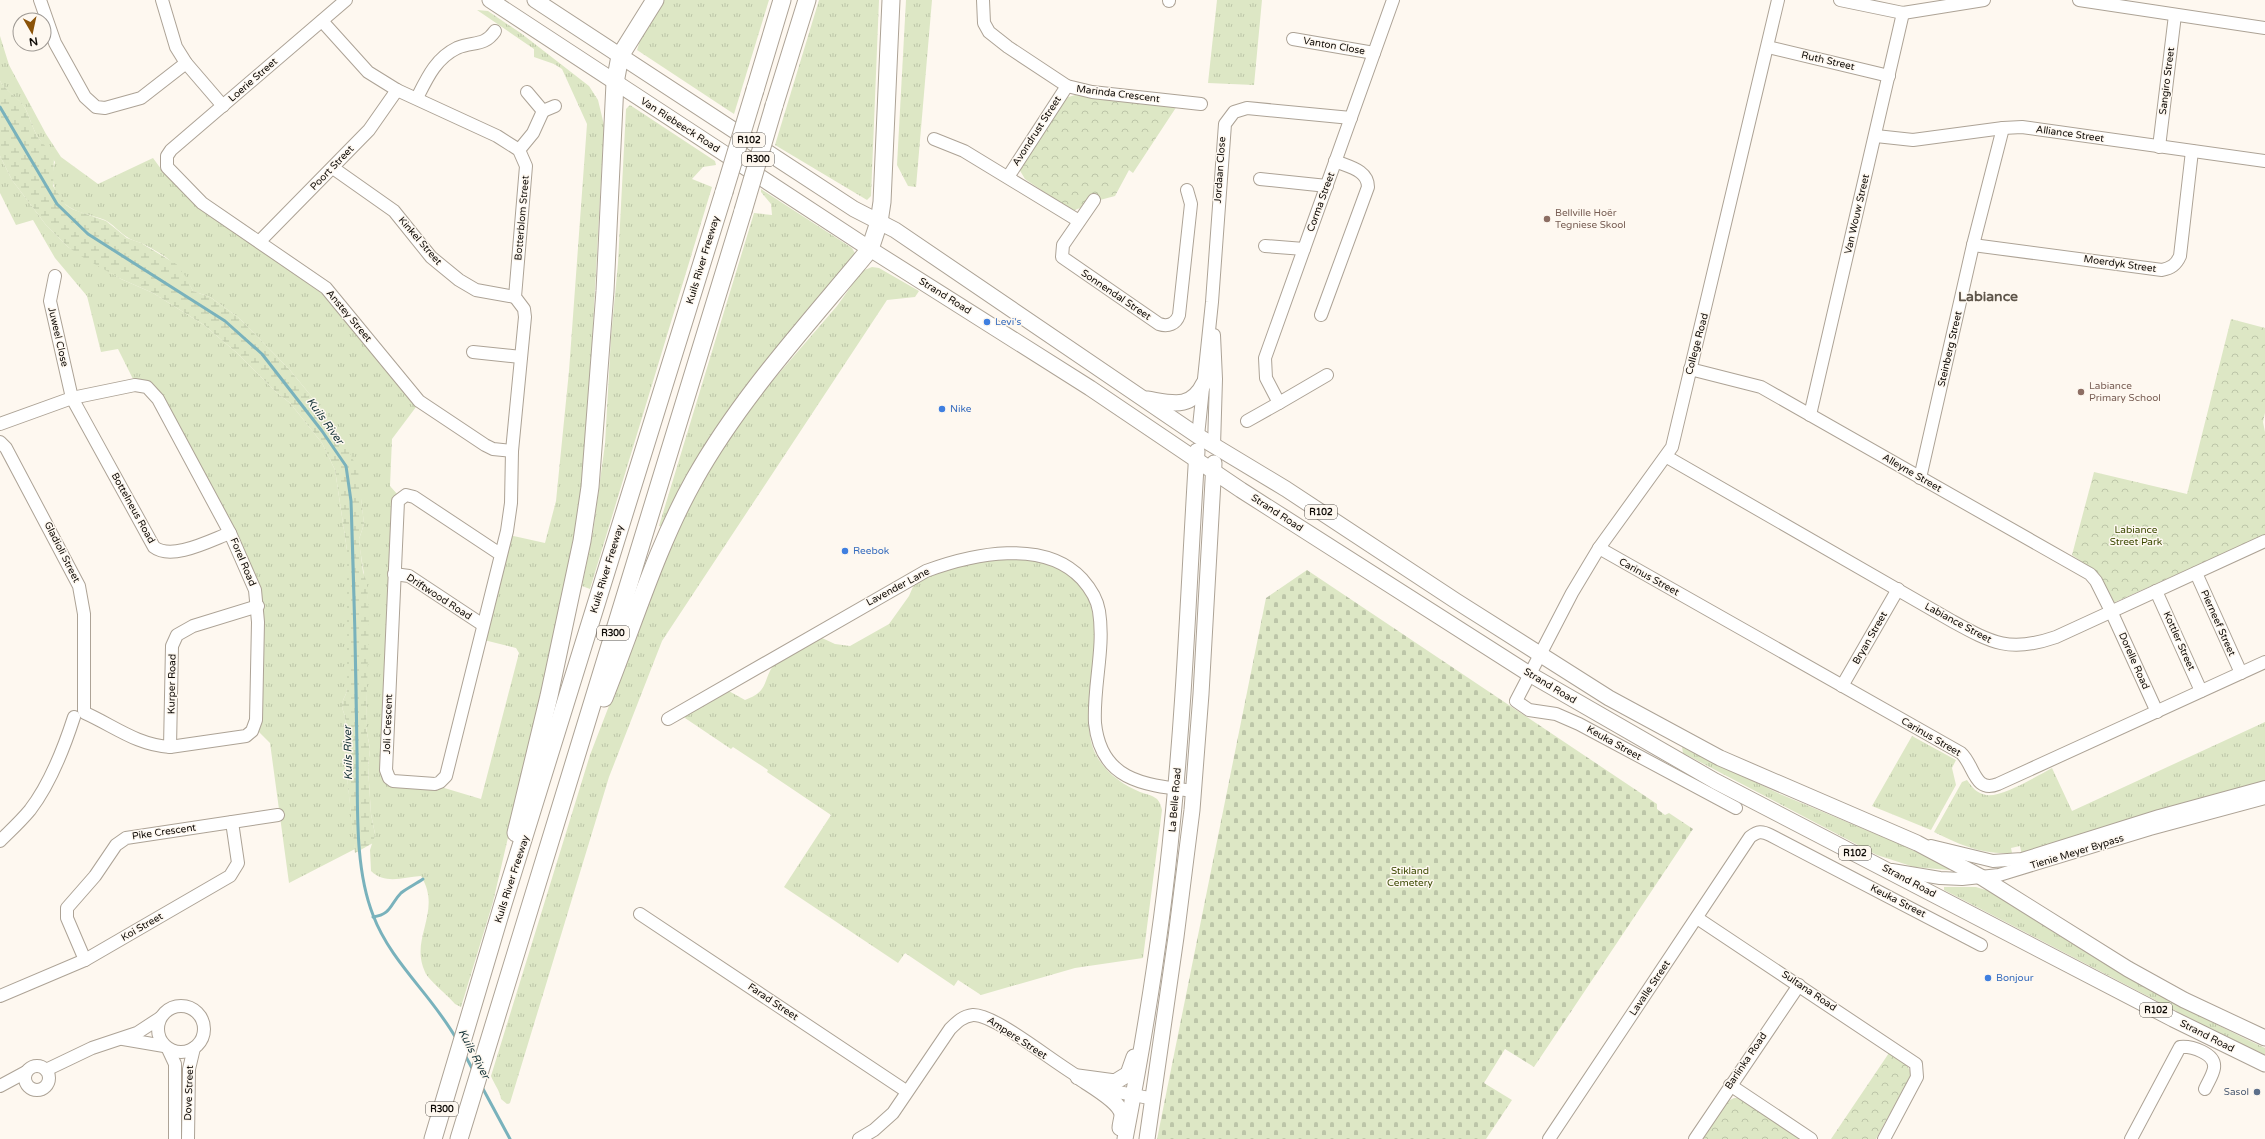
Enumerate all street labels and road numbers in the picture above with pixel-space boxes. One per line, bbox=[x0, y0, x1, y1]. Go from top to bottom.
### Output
street label: Vanton Close bbox=[1302, 35, 1366, 57]
street label: Sangiro Street bbox=[2157, 47, 2177, 115]
street label: Ruth Street bbox=[1800, 49, 1856, 73]
street label: Loerie Street bbox=[226, 55, 280, 104]
street label: Marinda Crescent bbox=[1076, 83, 1161, 105]
street label: Avondrust Street bbox=[1010, 94, 1064, 168]
street label: Van Riebeeck Road bbox=[638, 95, 722, 155]
street label: Alliance Street bbox=[2035, 123, 2105, 145]
road number: R102 bbox=[733, 133, 765, 147]
street label: Jordaan Close bbox=[1212, 136, 1228, 204]
street label: Poort Street bbox=[308, 143, 356, 193]
road number: R300 bbox=[742, 152, 774, 166]
street label: Corma Street bbox=[1305, 170, 1337, 234]
street label: Van Wouw Street bbox=[1842, 173, 1872, 255]
street label: Botterblom Street bbox=[512, 175, 532, 261]
street label: Kinkel Street bbox=[396, 214, 444, 268]
street label: Kuils River Freeway bbox=[684, 214, 722, 306]
street label: Moerdyk Street bbox=[2083, 253, 2157, 275]
street label: Sonnendal Street bbox=[1079, 267, 1153, 323]
street label: Strand Road bbox=[917, 275, 973, 317]
street label: Anstey Street bbox=[324, 288, 374, 345]
street label: Juweel Close bbox=[45, 306, 71, 368]
street label: Steinberg Street bbox=[1935, 310, 1965, 388]
street label: College Road bbox=[1683, 312, 1711, 376]
street label: Alleyne Street bbox=[1880, 451, 1944, 495]
street label: Bottelneus Road bbox=[109, 471, 157, 545]
street label: Strand Road bbox=[1249, 492, 1305, 534]
road number: R102 bbox=[1305, 505, 1337, 519]
street label: Gladioli Street bbox=[42, 520, 83, 585]
street label: Kuils River Freeway bbox=[588, 523, 626, 615]
street label: Forel Road bbox=[227, 536, 259, 588]
street label: Carinus Street bbox=[1617, 556, 1681, 599]
street label: Lavender Lane bbox=[864, 565, 932, 609]
street label: Driftwood Road bbox=[404, 571, 474, 623]
street label: Pierneef Street bbox=[2198, 588, 2238, 658]
street label: Labiance Street bbox=[1923, 600, 1994, 646]
street label: Bryan Street bbox=[1850, 609, 1890, 667]
street label: Kottler Street bbox=[2161, 610, 2197, 673]
road number: R300 bbox=[597, 626, 629, 640]
street label: Dorelle Road bbox=[2116, 631, 2152, 691]
street label: Kurper Road bbox=[165, 654, 179, 714]
street label: Strand Road bbox=[1521, 666, 1579, 706]
street label: Joli Crescent bbox=[381, 694, 395, 754]
street label: Carinus Street bbox=[1899, 715, 1963, 759]
street label: Keuka Street bbox=[1585, 723, 1644, 763]
street label: La Belle Road bbox=[1166, 767, 1184, 833]
street label: Pike Crescent bbox=[131, 822, 197, 842]
street label: Tienie Meyer Bypass bbox=[2029, 832, 2125, 872]
street label: Kuils River Freeway bbox=[492, 833, 532, 924]
road number: R102 bbox=[1839, 846, 1871, 860]
street label: Strand Road bbox=[1880, 862, 1938, 900]
street label: Keuka Street bbox=[1868, 882, 1928, 920]
street label: Koi Street bbox=[119, 910, 165, 944]
street label: Lavalle Street bbox=[1627, 958, 1673, 1018]
street label: Sultana Road bbox=[1779, 968, 1839, 1014]
street label: Farad Street bbox=[746, 981, 800, 1023]
road number: R102 bbox=[2140, 1003, 2172, 1017]
street label: Ampere Street bbox=[985, 1014, 1049, 1062]
street label: Strand Road bbox=[2178, 1017, 2236, 1055]
street label: Barlinka Road bbox=[1723, 1030, 1769, 1092]
street label: Dove Street bbox=[182, 1065, 196, 1121]
road number: R300 bbox=[426, 1102, 458, 1116]

